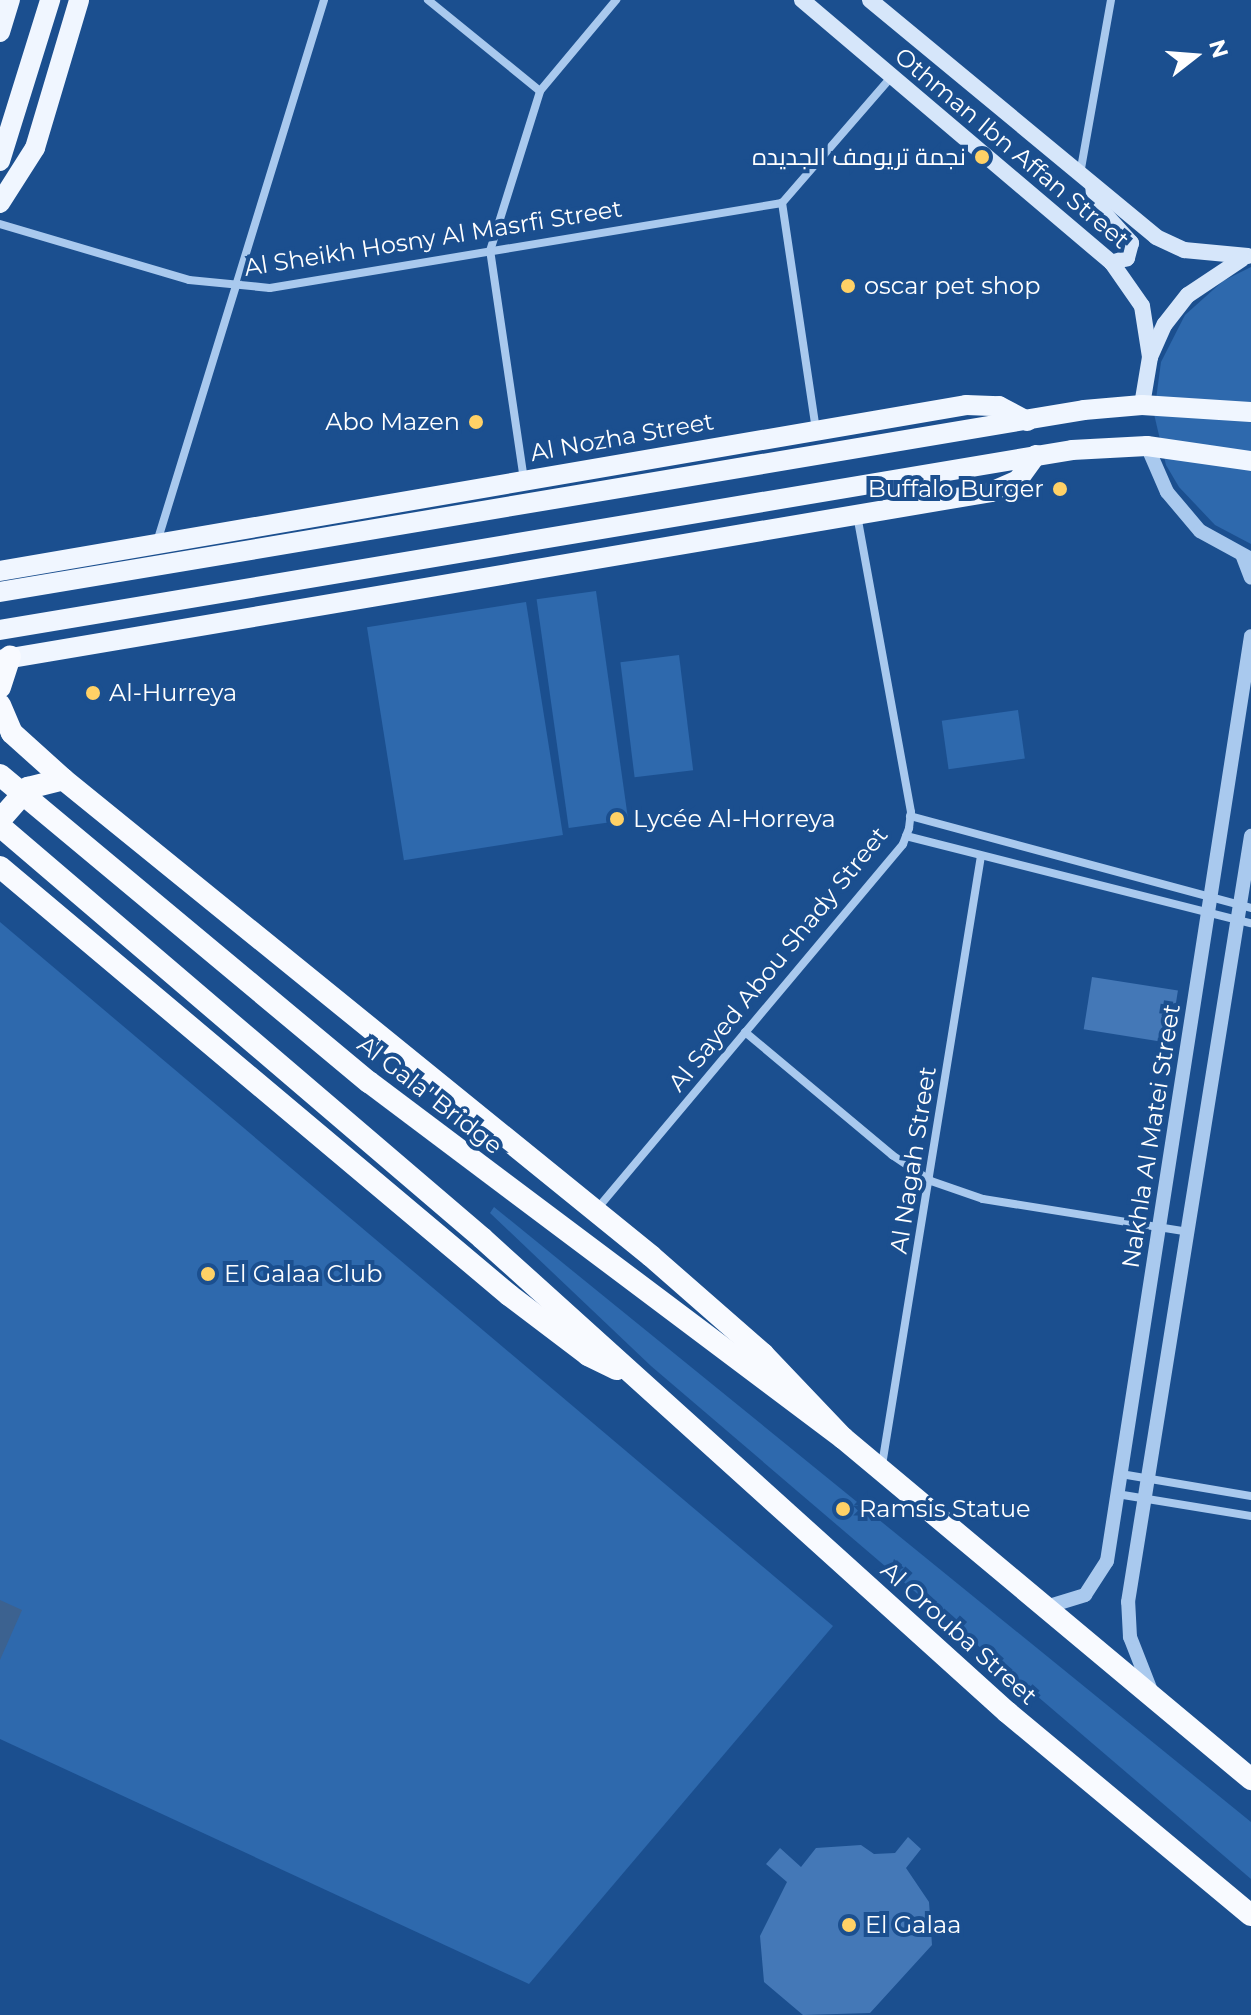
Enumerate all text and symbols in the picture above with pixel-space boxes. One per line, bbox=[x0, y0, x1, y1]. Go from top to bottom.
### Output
north arrow bbox=[1155, 16, 1235, 96]
text: N bbox=[1203, 36, 1234, 61]
street label: Othman Ibn Affan Street bbox=[889, 42, 1135, 254]
place label: نجمة تريومف الجديده bbox=[752, 143, 966, 171]
marker: نجمة تريومف الجديده bbox=[973, 148, 991, 166]
street label: Al Sheikh Hosny Al Masrfi Street bbox=[242, 194, 624, 282]
place label: oscar pet shop bbox=[864, 272, 1040, 300]
marker: oscar pet shop bbox=[839, 277, 857, 295]
street label: Al Nozha Street bbox=[528, 407, 716, 467]
place label: Abo Mazen bbox=[325, 408, 460, 436]
marker: Abo Mazen bbox=[467, 413, 485, 431]
place label: Buffalo Burger bbox=[868, 475, 1044, 503]
marker: Buffalo Burger bbox=[1051, 480, 1069, 498]
place label: Al-Hurreya bbox=[109, 679, 237, 707]
marker: Al-Hurreya bbox=[84, 684, 102, 702]
place label: Lycée Al-Horreya bbox=[633, 805, 836, 833]
marker: Lycée Al-Horreya bbox=[608, 810, 626, 828]
street label: Al Sayed Abou Shady Street bbox=[662, 821, 894, 1097]
street label: Nakhla Al Matei Street bbox=[1116, 1002, 1186, 1270]
street label: Al Gala' Bridge bbox=[352, 1030, 508, 1160]
street label: Al Nagah Street bbox=[884, 1064, 942, 1256]
place label: El Galaa Club bbox=[224, 1260, 382, 1288]
marker: El Galaa Club bbox=[199, 1265, 217, 1283]
place label: Ramsis Statue bbox=[859, 1495, 1031, 1523]
marker: Ramsis Statue bbox=[834, 1500, 852, 1518]
street label: Al Orouba Street bbox=[875, 1555, 1043, 1711]
place label: El Galaa bbox=[865, 1911, 961, 1939]
marker: El Galaa bbox=[840, 1916, 858, 1934]

